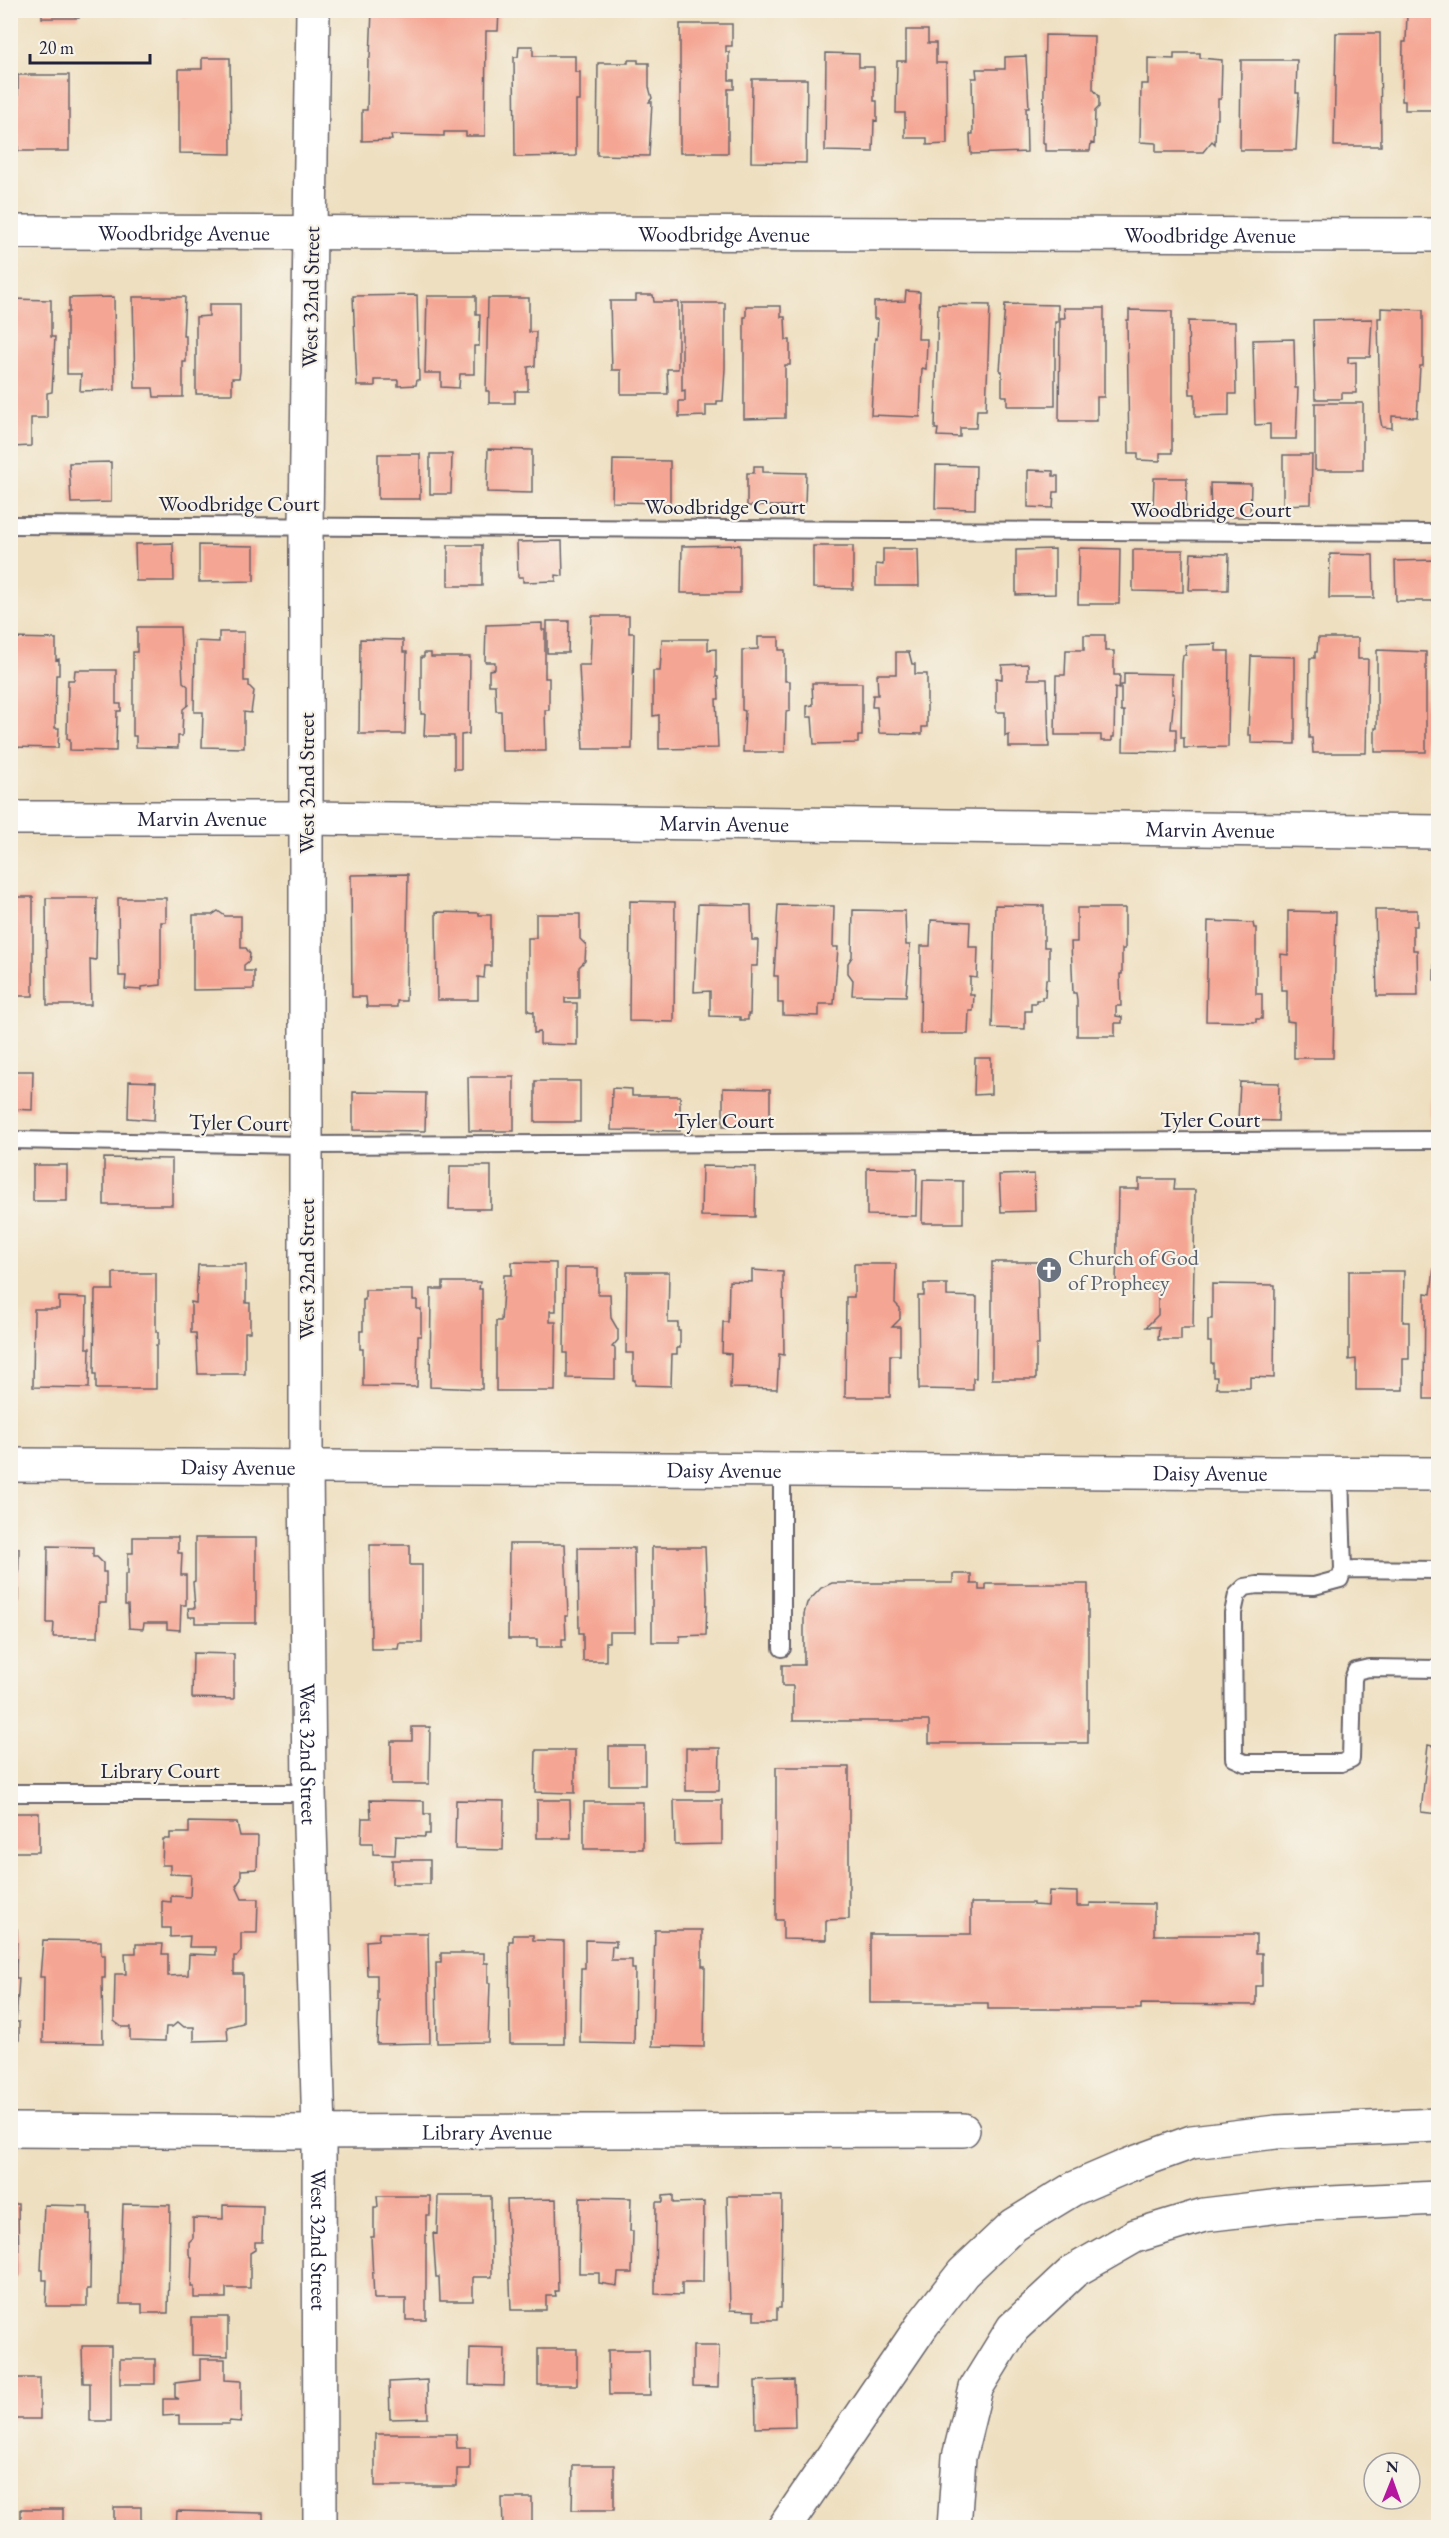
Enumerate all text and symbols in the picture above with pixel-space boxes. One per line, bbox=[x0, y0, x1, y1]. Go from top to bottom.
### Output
scale bar bbox=[30, 27, 150, 65]
text: 20 m bbox=[39, 36, 74, 59]
street label: Woodbridge Avenue bbox=[98, 218, 270, 248]
street label: Woodbridge Avenue bbox=[638, 219, 810, 249]
street label: Woodbridge Avenue bbox=[1124, 220, 1296, 250]
street label: West 32nd Street bbox=[295, 226, 326, 368]
street label: Woodbridge Court bbox=[159, 489, 320, 518]
street label: Woodbridge Court bbox=[645, 492, 806, 521]
street label: Woodbridge Court bbox=[1131, 495, 1292, 524]
street label: West 32nd Street bbox=[292, 712, 321, 854]
street label: Marvin Avenue bbox=[137, 804, 267, 833]
street label: Marvin Avenue bbox=[659, 808, 789, 839]
street label: Marvin Avenue bbox=[1145, 814, 1275, 845]
street label: Tyler Court bbox=[1160, 1105, 1260, 1134]
street label: Tyler Court bbox=[674, 1106, 774, 1135]
street label: Tyler Court bbox=[189, 1107, 289, 1138]
street label: West 32nd Street bbox=[292, 1198, 321, 1340]
place label: Church of God of Prophecy bbox=[1068, 1243, 1200, 1297]
church icon: Church of God of Prophecy bbox=[1034, 1255, 1064, 1285]
street label: Daisy Avenue bbox=[180, 1452, 296, 1482]
street label: Daisy Avenue bbox=[666, 1455, 782, 1485]
street label: Daisy Avenue bbox=[1152, 1458, 1268, 1488]
street label: West 32nd Street bbox=[293, 1683, 324, 1825]
street label: Library Court bbox=[100, 1756, 220, 1785]
street label: Library Avenue bbox=[422, 2117, 553, 2147]
street label: West 32nd Street bbox=[304, 2169, 333, 2311]
north arrow bbox=[1362, 2451, 1422, 2511]
text: N bbox=[1386, 2456, 1399, 2477]

